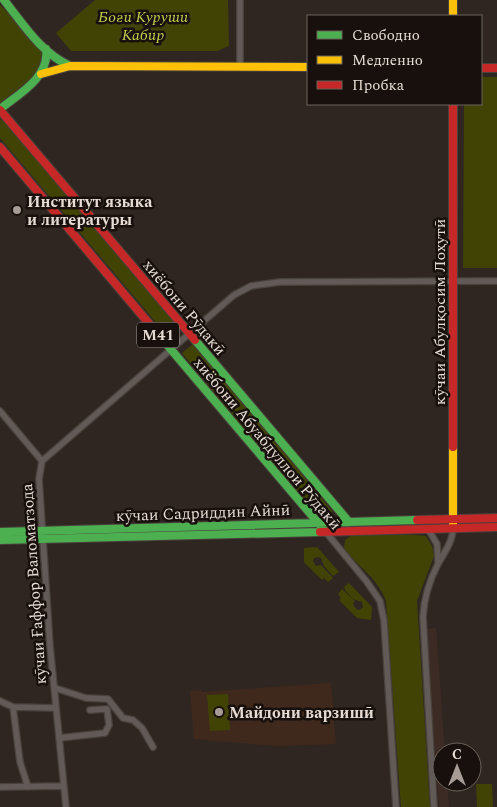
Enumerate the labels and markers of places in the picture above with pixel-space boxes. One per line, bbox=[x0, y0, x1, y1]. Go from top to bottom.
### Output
place label: Институт языка и литературы bbox=[27, 190, 153, 232]
marker: Институт языка и литературы bbox=[11, 204, 23, 216]
place label: Майдони варзишӣ bbox=[229, 701, 374, 725]
marker: Майдони варзишӣ bbox=[213, 706, 225, 718]

